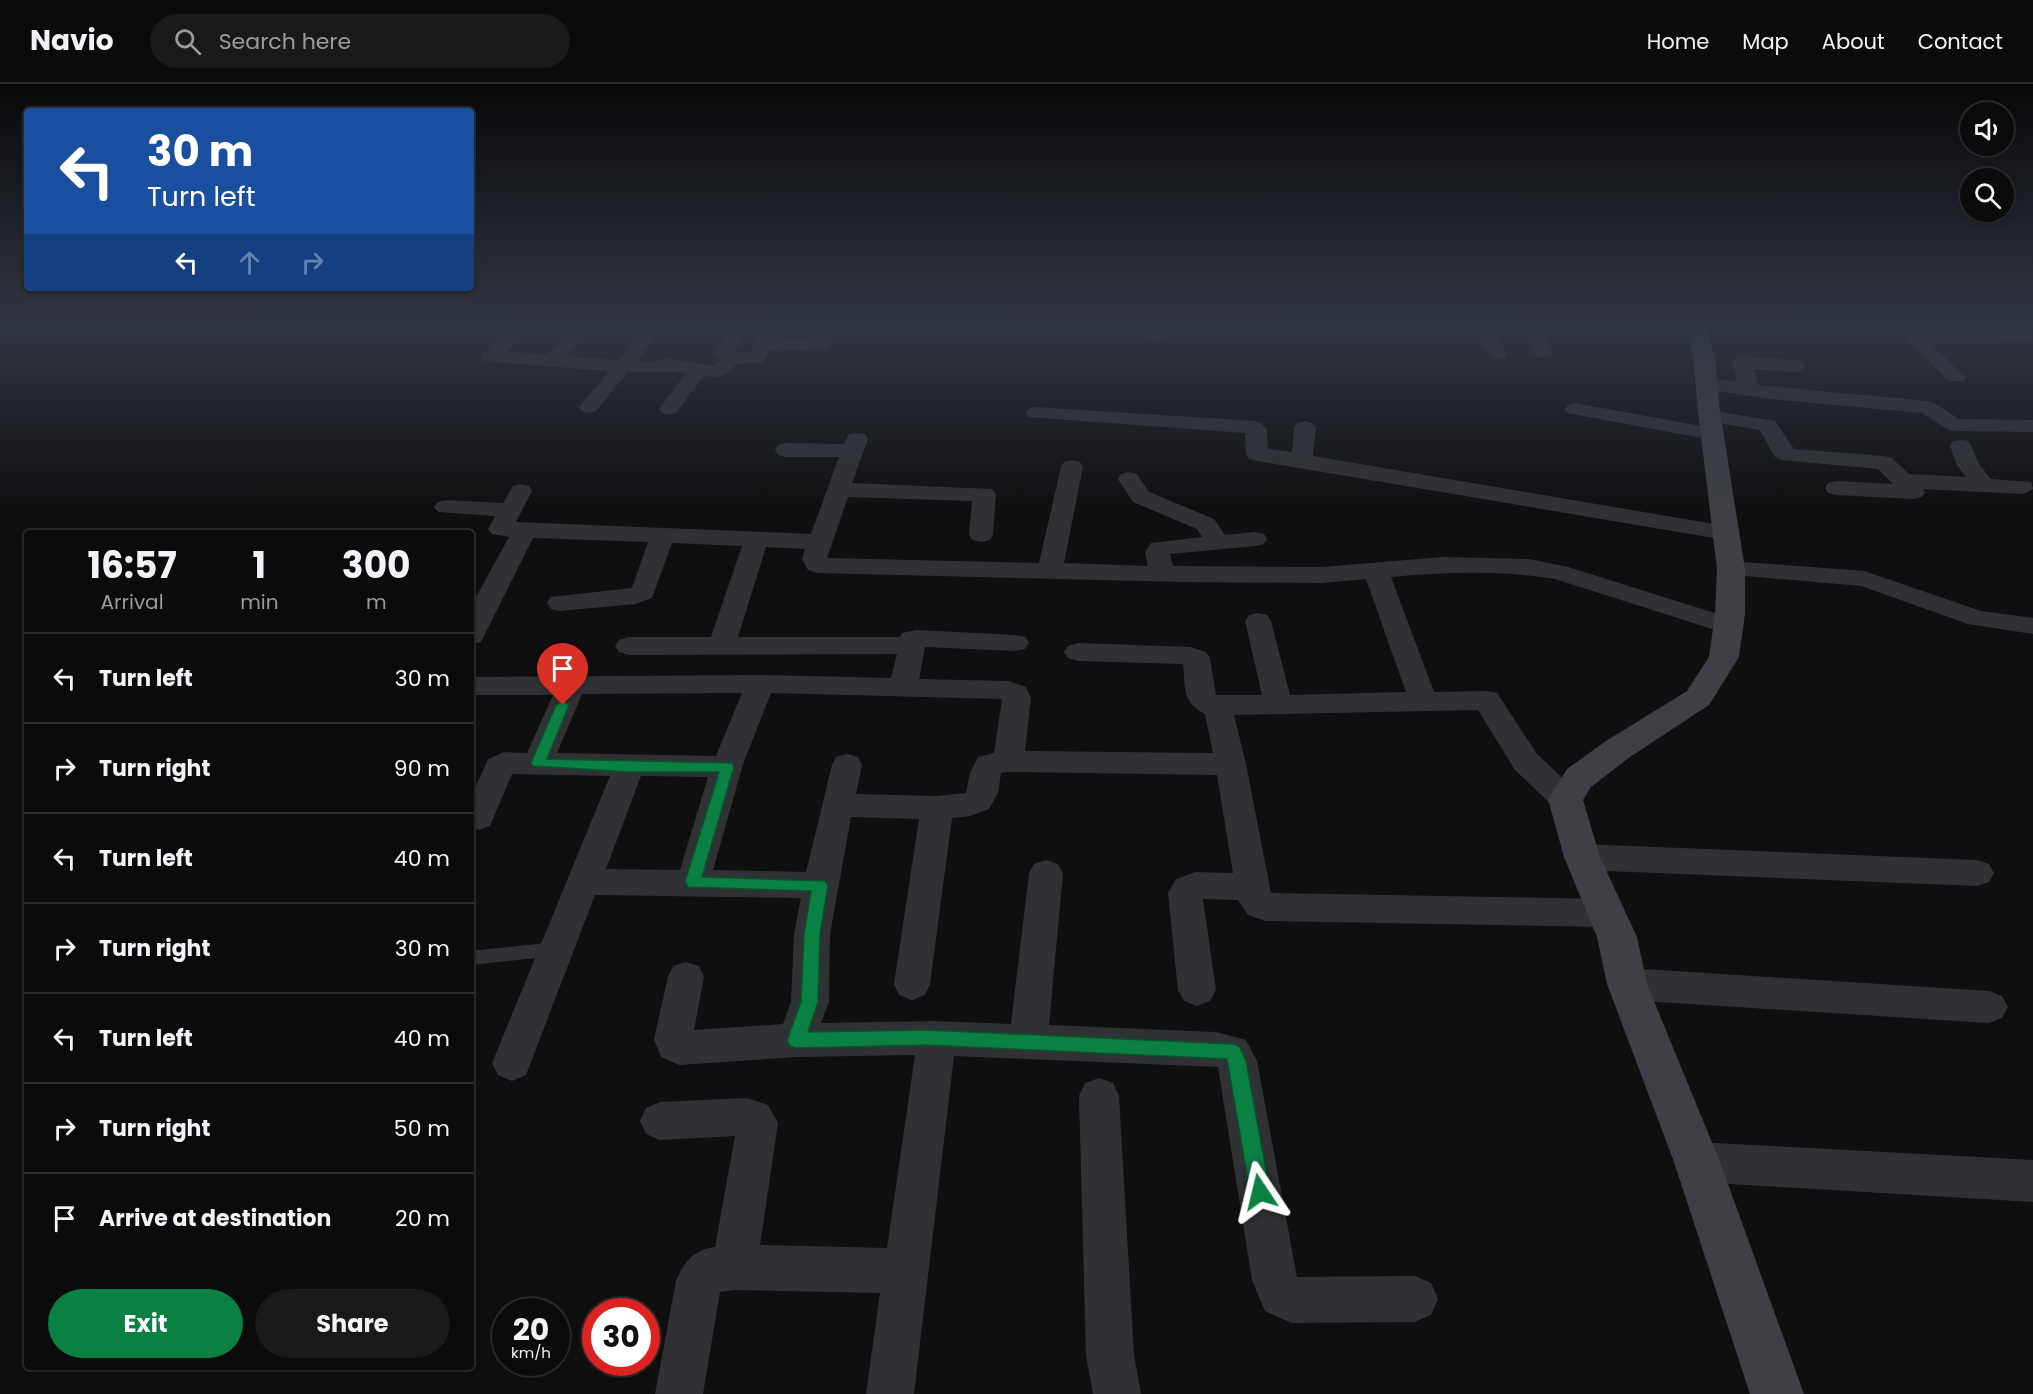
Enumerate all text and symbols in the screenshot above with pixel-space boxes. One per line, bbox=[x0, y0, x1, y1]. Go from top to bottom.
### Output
search box bbox=[150, 14, 570, 68]
text: Navio bbox=[30, 21, 114, 60]
icon: search bbox=[171, 25, 204, 58]
text: Search here bbox=[219, 26, 351, 57]
text: Home bbox=[1647, 27, 1709, 56]
text: Map bbox=[1742, 27, 1789, 56]
text: About bbox=[1822, 27, 1885, 56]
text: Contact bbox=[1918, 27, 2003, 56]
map controls bbox=[1960, 102, 2014, 222]
button: sound bbox=[1960, 102, 2014, 156]
text: 30 m bbox=[147, 122, 253, 181]
icon: left bbox=[48, 132, 126, 210]
button: search bbox=[1960, 168, 2014, 222]
text: Turn left bbox=[147, 178, 256, 215]
icon: left bbox=[170, 246, 203, 279]
icon: ahead bbox=[233, 246, 266, 279]
icon: right bbox=[296, 246, 329, 279]
text: 16:57 bbox=[87, 540, 177, 591]
text: 1 bbox=[253, 540, 266, 591]
text: 300 bbox=[342, 540, 411, 591]
text: Arrival bbox=[101, 588, 164, 616]
text: min bbox=[240, 588, 278, 616]
text: m bbox=[366, 588, 387, 616]
pin bbox=[537, 643, 588, 705]
icon: arrive bbox=[546, 652, 579, 685]
icon: left bbox=[48, 662, 81, 695]
text: Turn left bbox=[99, 663, 193, 694]
text: 30 m bbox=[395, 663, 450, 694]
icon: right bbox=[48, 752, 81, 785]
text: Turn right bbox=[99, 753, 210, 784]
text: 90 m bbox=[394, 753, 450, 784]
icon: left bbox=[48, 842, 81, 875]
text: Turn left bbox=[99, 843, 193, 874]
text: 40 m bbox=[394, 843, 450, 874]
icon: right bbox=[48, 932, 81, 965]
text: Turn right bbox=[99, 933, 210, 964]
text: 30 m bbox=[395, 933, 450, 964]
icon: left bbox=[48, 1022, 81, 1055]
text: Turn left bbox=[99, 1023, 193, 1054]
text: 40 m bbox=[394, 1023, 450, 1054]
icon: right bbox=[48, 1112, 81, 1145]
text: Turn right bbox=[99, 1113, 210, 1144]
text: 50 m bbox=[394, 1113, 450, 1144]
position arrow bbox=[1228, 1160, 1292, 1224]
icon: arrive bbox=[48, 1202, 81, 1235]
text: Arrive at destination bbox=[99, 1203, 331, 1234]
text: 20 m bbox=[395, 1203, 450, 1234]
button: Exit bbox=[48, 1289, 243, 1358]
button: Share bbox=[255, 1289, 450, 1358]
speed limit sign: 30 bbox=[582, 1298, 660, 1376]
text: 20 bbox=[513, 1308, 549, 1351]
text: km/h bbox=[511, 1342, 551, 1363]

